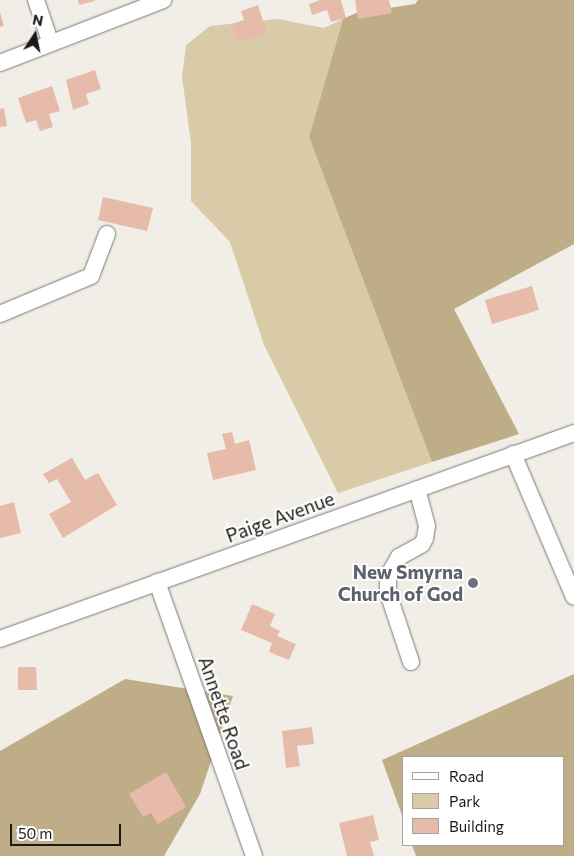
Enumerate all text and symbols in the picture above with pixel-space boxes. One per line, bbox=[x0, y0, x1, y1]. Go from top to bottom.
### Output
north arrow bbox=[10, 10, 60, 60]
text: N bbox=[31, 10, 45, 29]
street label: Paige Avenue bbox=[223, 487, 337, 547]
place label: New Smyrna Church of God bbox=[338, 561, 463, 605]
marker: New Smyrna Church of God bbox=[467, 577, 479, 589]
street label: Annette Road bbox=[194, 653, 254, 773]
legend bbox=[402, 756, 564, 846]
text: Road bbox=[449, 767, 484, 785]
text: Park bbox=[449, 792, 480, 810]
scale bar bbox=[12, 814, 124, 846]
text: Building bbox=[449, 817, 504, 835]
text: 50 m bbox=[18, 824, 52, 842]

